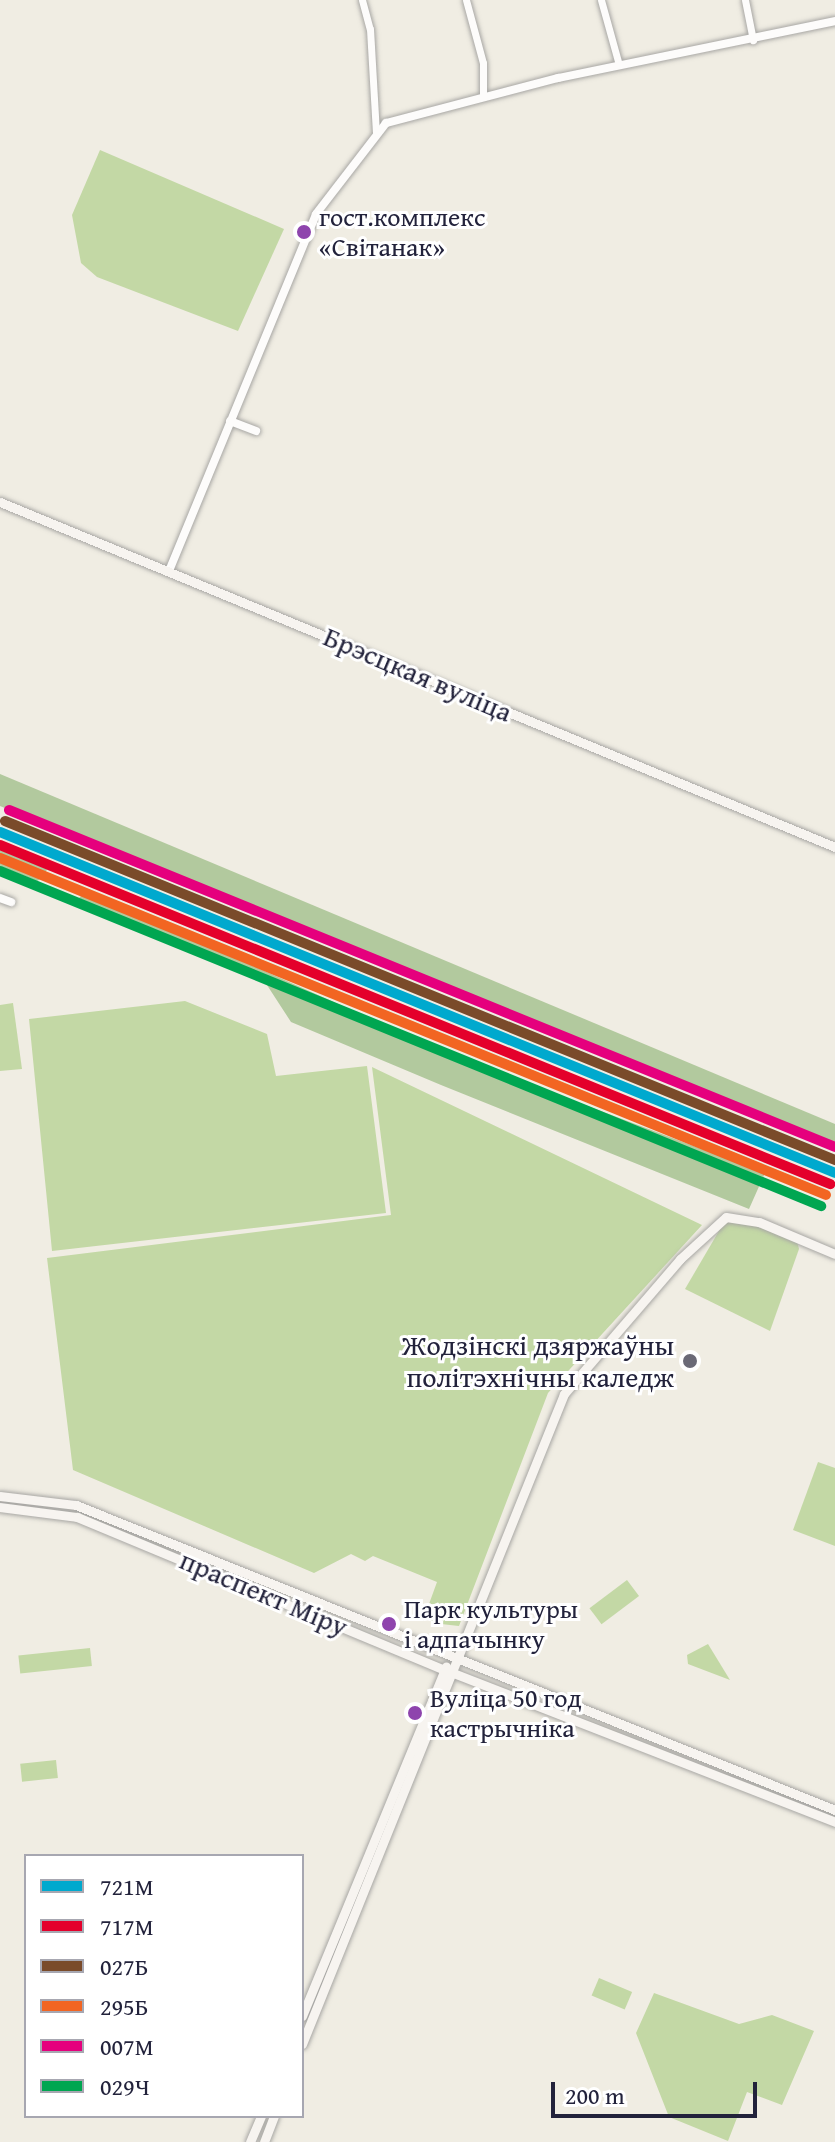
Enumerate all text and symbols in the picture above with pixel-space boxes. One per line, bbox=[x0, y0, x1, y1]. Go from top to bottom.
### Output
place label: гост.комплекс «Світанак» bbox=[319, 201, 485, 262]
marker: гост.комплекс «Світанак» bbox=[296, 224, 312, 240]
street label: Брэсцкая вуліца bbox=[319, 619, 517, 729]
place label: Жодзінскі дзяржаўны політэхнічны каледж bbox=[402, 1328, 674, 1394]
marker: Жодзінскі дзяржаўны політэхнічны каледж bbox=[681, 1352, 699, 1370]
street label: праспект Міру bbox=[175, 1543, 353, 1643]
place label: Парк культуры і адпачынку bbox=[404, 1593, 578, 1654]
marker: Парк культуры і адпачынку bbox=[381, 1616, 397, 1632]
place label: Вуліца 50 год кастрычніка bbox=[430, 1682, 582, 1744]
marker: Вуліца 50 год кастрычніка bbox=[407, 1705, 423, 1721]
legend bbox=[24, 1854, 304, 2118]
text: 721М bbox=[100, 1869, 154, 1904]
text: 717М bbox=[100, 1909, 154, 1944]
text: 027Б bbox=[100, 1949, 148, 1984]
text: 295Б bbox=[100, 1989, 148, 2024]
text: 007М bbox=[100, 2029, 154, 2064]
scale bar bbox=[555, 2066, 761, 2116]
text: 029Ч bbox=[100, 2069, 149, 2104]
text: 200 m bbox=[565, 2078, 625, 2113]

